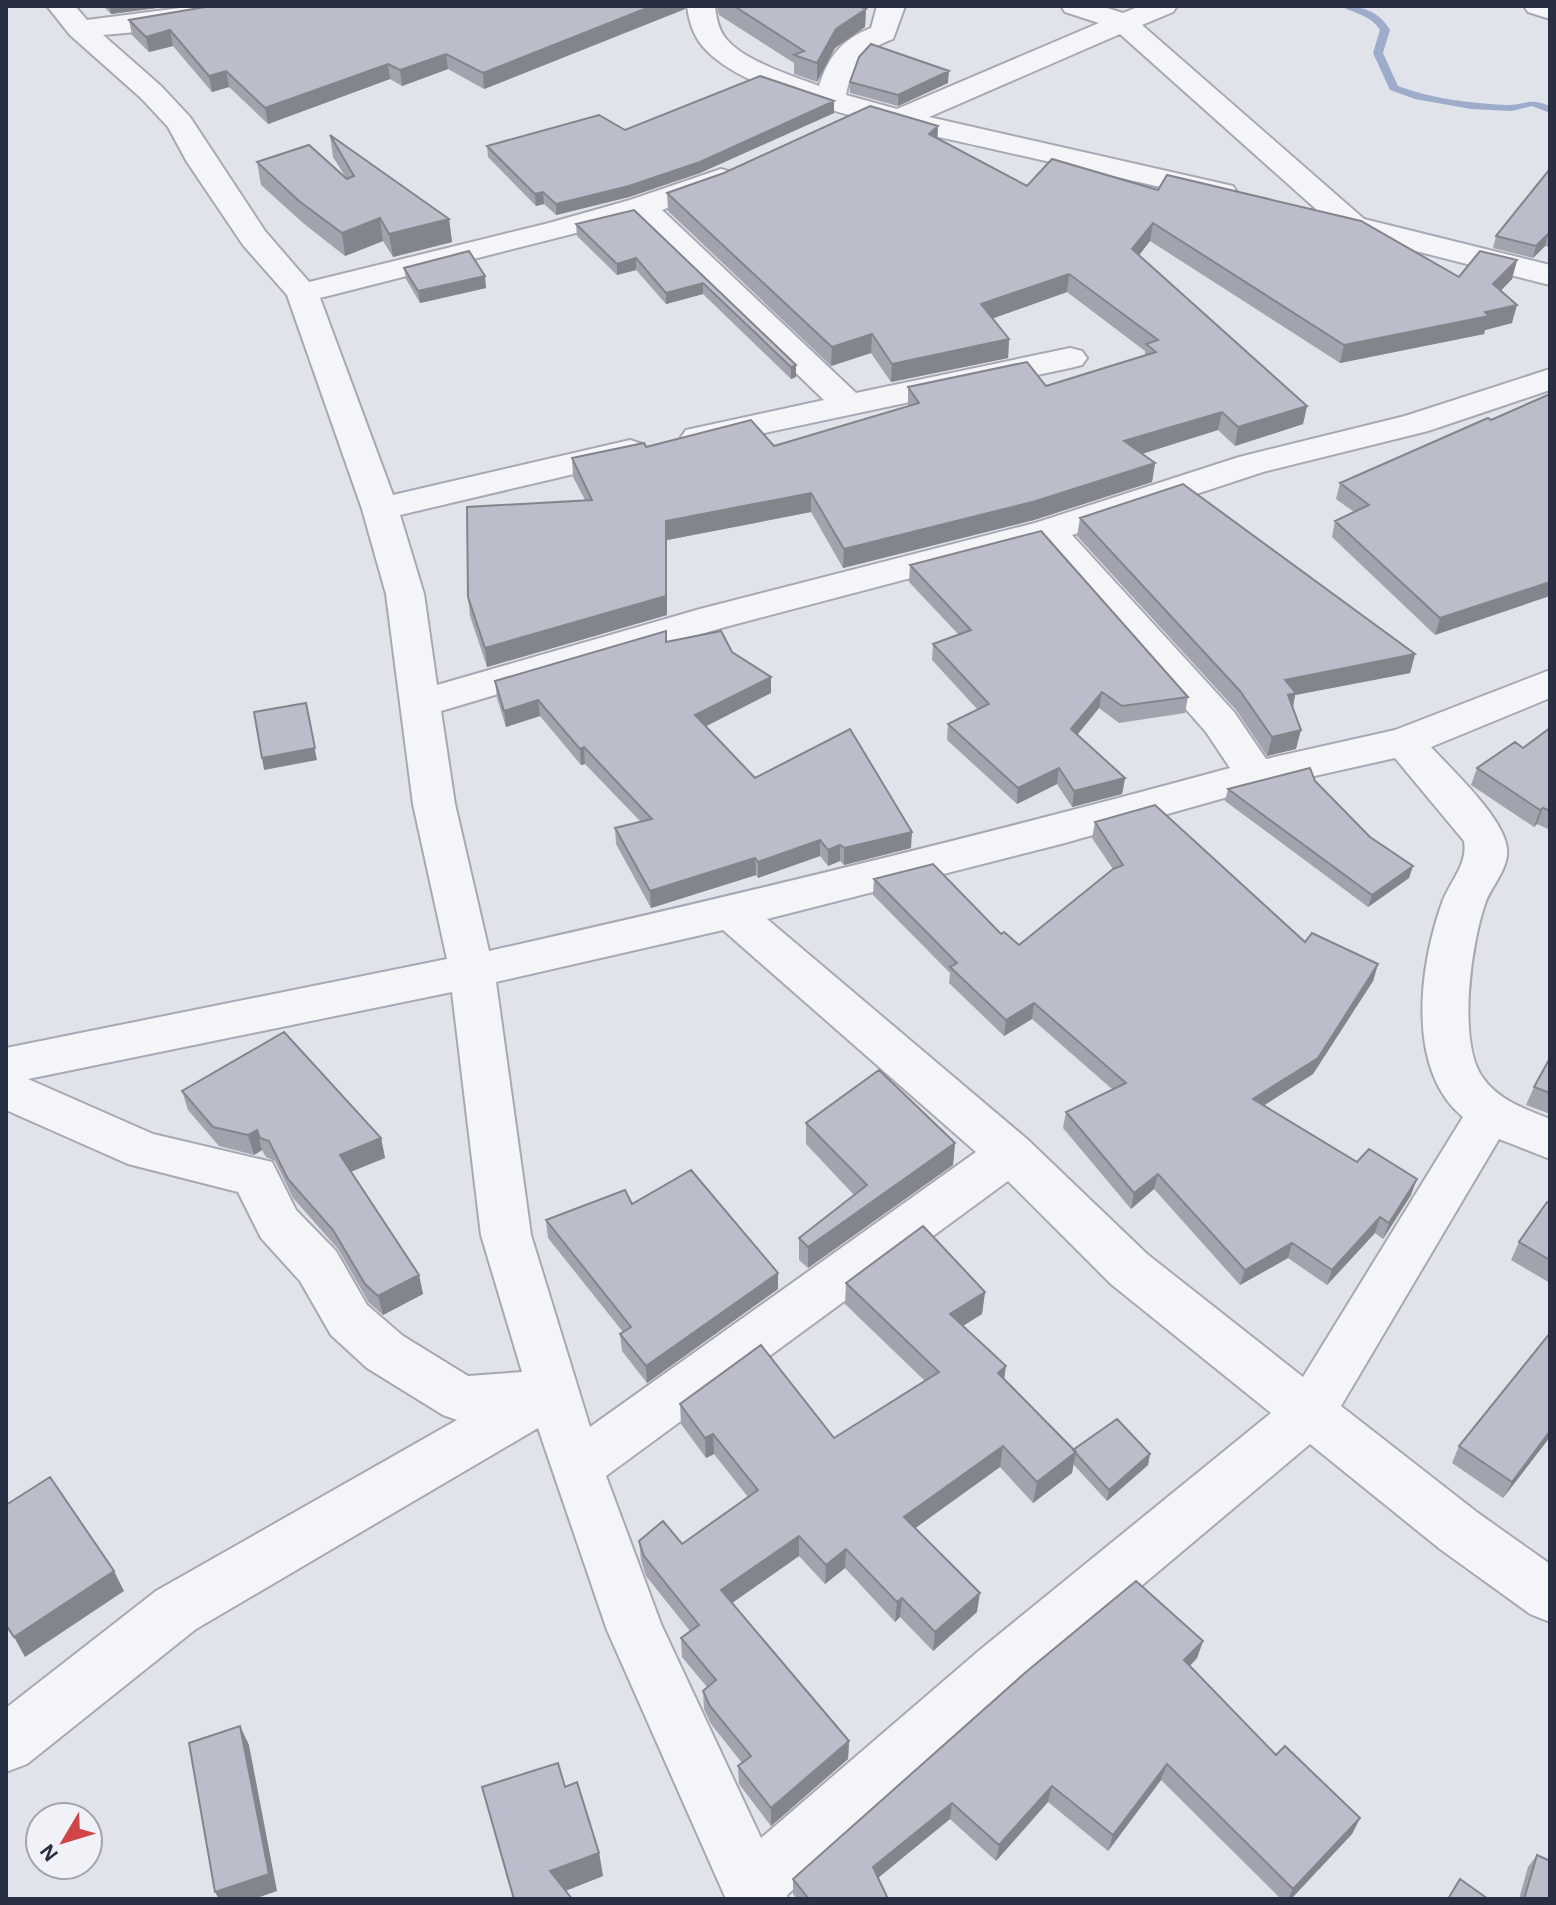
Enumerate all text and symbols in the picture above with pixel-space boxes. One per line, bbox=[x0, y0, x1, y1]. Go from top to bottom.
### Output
north arrow bbox=[24, 1801, 104, 1881]
text: N bbox=[36, 1840, 62, 1865]

